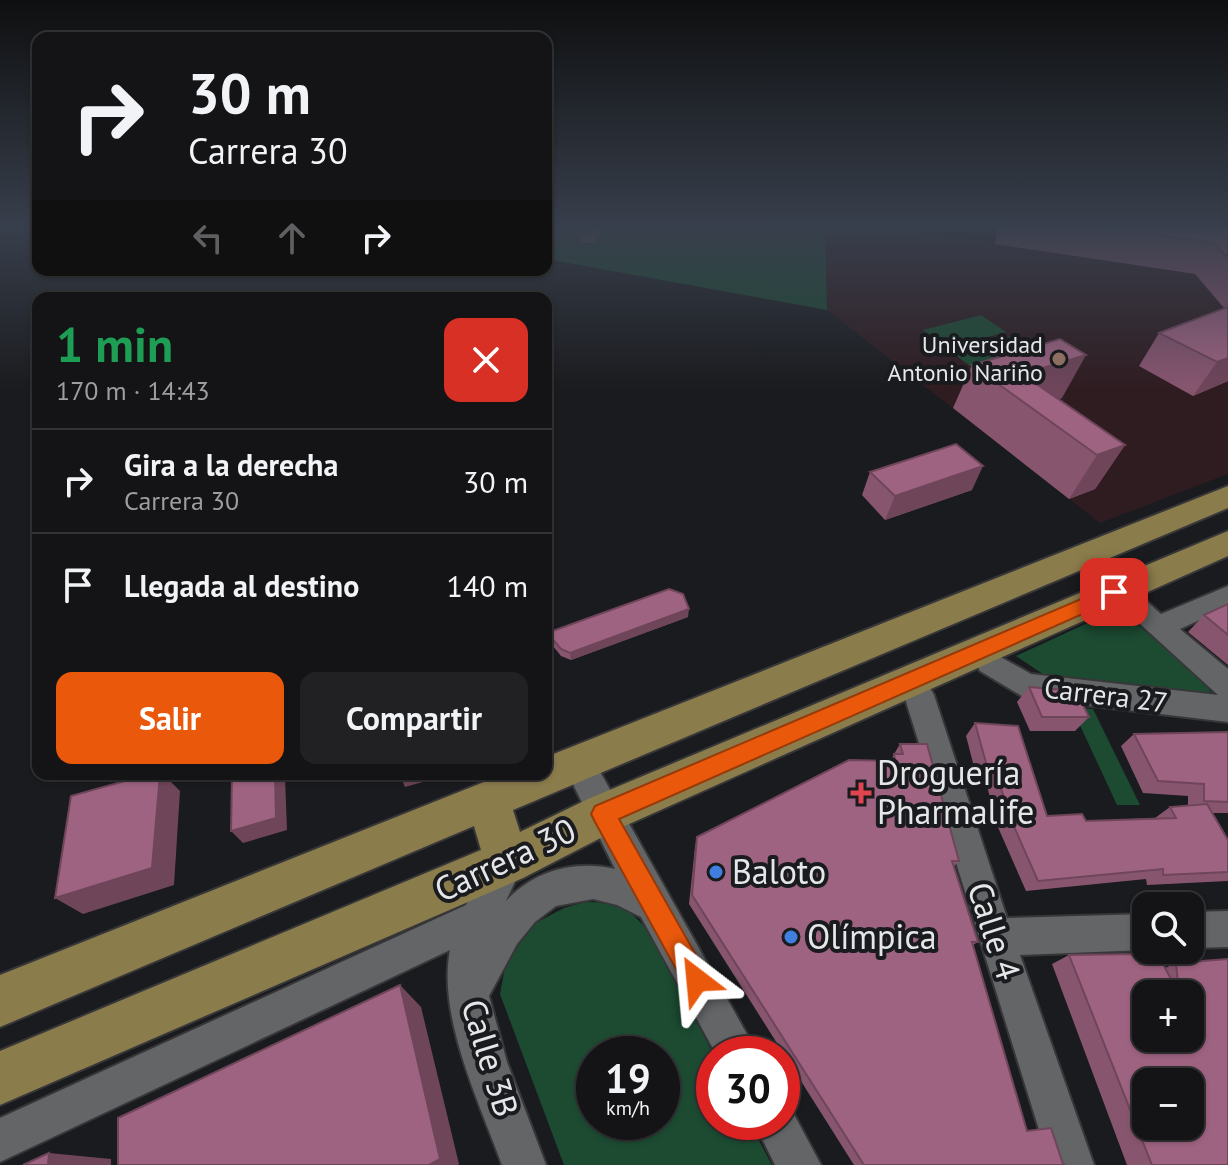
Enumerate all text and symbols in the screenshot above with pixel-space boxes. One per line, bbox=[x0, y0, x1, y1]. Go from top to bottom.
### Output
text: 30 m bbox=[188, 57, 311, 129]
icon: right bbox=[56, 64, 160, 168]
text: Carrera 30 bbox=[188, 127, 348, 174]
icon: left bbox=[186, 216, 230, 260]
icon: ahead bbox=[270, 216, 314, 260]
icon: right bbox=[354, 216, 398, 260]
text: 1 min bbox=[56, 313, 173, 375]
button: close bbox=[444, 318, 528, 402]
place label: Universidad Antonio Nariño bbox=[888, 329, 1043, 388]
marker: Universidad Antonio Nariño bbox=[1050, 350, 1068, 368]
text: 170 m · 14:43 bbox=[56, 374, 210, 407]
text: Gira a la derecha bbox=[124, 445, 338, 484]
icon: right bbox=[56, 459, 100, 503]
text: 30 m bbox=[463, 462, 528, 501]
text: Carrera 30 bbox=[124, 484, 239, 517]
pin bbox=[1080, 558, 1148, 626]
icon: arrive bbox=[56, 563, 100, 607]
text: Llegada al destino bbox=[124, 566, 359, 605]
text: 140 m bbox=[447, 566, 528, 605]
icon: arrive bbox=[1092, 570, 1136, 614]
street label: Carrera 27 bbox=[1042, 669, 1170, 720]
button: Salir bbox=[56, 672, 284, 764]
button: Compartir bbox=[300, 672, 528, 764]
place label: Droguería Pharmalife bbox=[877, 750, 1034, 833]
marker: Droguería Pharmalife bbox=[852, 784, 870, 802]
street label: Carrera 30 bbox=[427, 807, 582, 911]
place label: Baloto bbox=[732, 849, 826, 893]
marker: Baloto bbox=[707, 863, 725, 881]
street label: Calle 4 bbox=[959, 876, 1031, 985]
map controls bbox=[1132, 892, 1204, 1140]
button: search bbox=[1132, 892, 1204, 964]
place label: Olímpica bbox=[807, 914, 937, 958]
marker: Olímpica bbox=[782, 928, 800, 946]
position arrow bbox=[655, 938, 739, 1022]
button: + bbox=[1132, 980, 1204, 1052]
street label: Calle 3B bbox=[452, 994, 530, 1122]
speed limit sign: 30 bbox=[696, 1036, 800, 1140]
text: 19 bbox=[605, 1052, 651, 1104]
button: − bbox=[1132, 1068, 1204, 1140]
text: km/h bbox=[606, 1095, 650, 1121]

